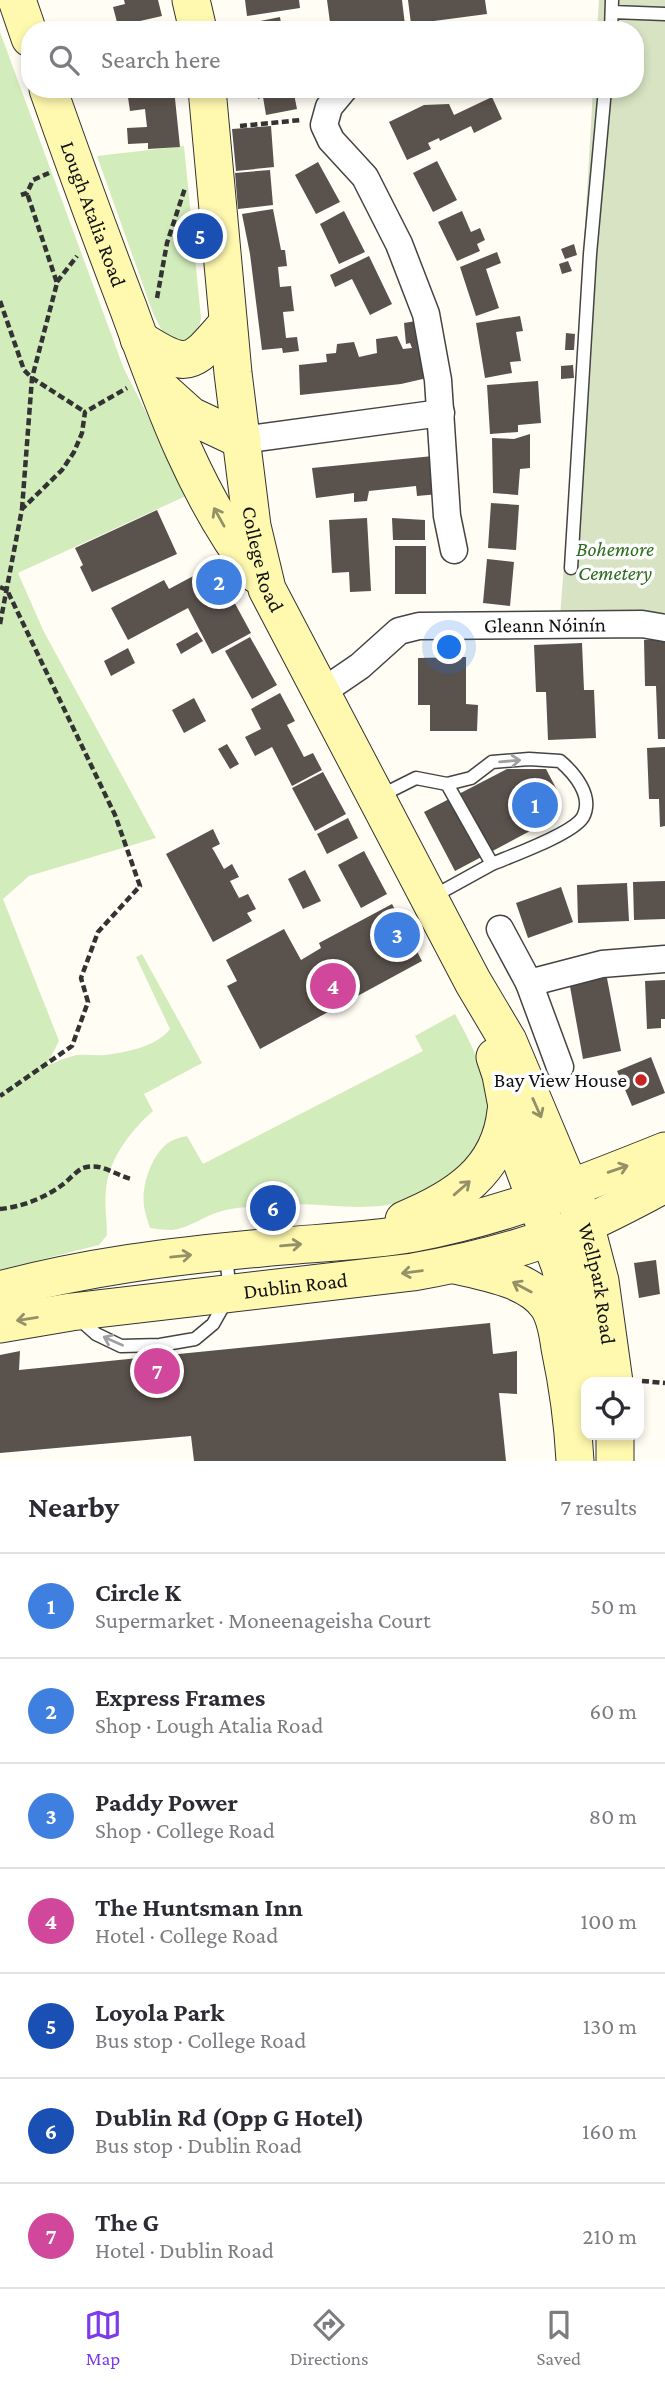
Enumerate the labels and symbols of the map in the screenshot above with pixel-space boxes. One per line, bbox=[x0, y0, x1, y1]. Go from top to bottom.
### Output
street label: Lough Atalia Road bbox=[56, 138, 131, 290]
pin: 5 bbox=[177, 210, 223, 262]
street label: College Road bbox=[238, 505, 289, 616]
one-way arrow bbox=[211, 507, 225, 528]
park label: Bohemore Cemetery bbox=[576, 537, 654, 585]
pin: 2 bbox=[196, 556, 242, 608]
street label: Gleann Nóinín bbox=[484, 612, 606, 637]
your location bbox=[432, 630, 466, 664]
one-way arrow bbox=[498, 754, 521, 767]
pin: 1 bbox=[512, 779, 558, 831]
pin: 3 bbox=[374, 909, 420, 961]
pin: 4 bbox=[310, 960, 356, 1012]
place label: Bay View House bbox=[494, 1068, 627, 1092]
marker: Bay View House bbox=[633, 1072, 649, 1088]
one-way arrow bbox=[531, 1097, 544, 1119]
one-way arrow bbox=[606, 1162, 628, 1174]
one-way arrow bbox=[453, 1180, 471, 1196]
pin: 6 bbox=[250, 1182, 296, 1234]
street label: Wellpark Road bbox=[573, 1220, 621, 1346]
one-way arrow bbox=[280, 1238, 302, 1251]
one-way arrow bbox=[169, 1249, 192, 1262]
one-way arrow bbox=[401, 1266, 424, 1279]
street label: Dublin Road bbox=[242, 1268, 349, 1304]
one-way arrow bbox=[512, 1279, 533, 1293]
one-way arrow bbox=[16, 1313, 39, 1326]
one-way arrow bbox=[102, 1334, 124, 1347]
pin: 7 bbox=[134, 1345, 180, 1397]

